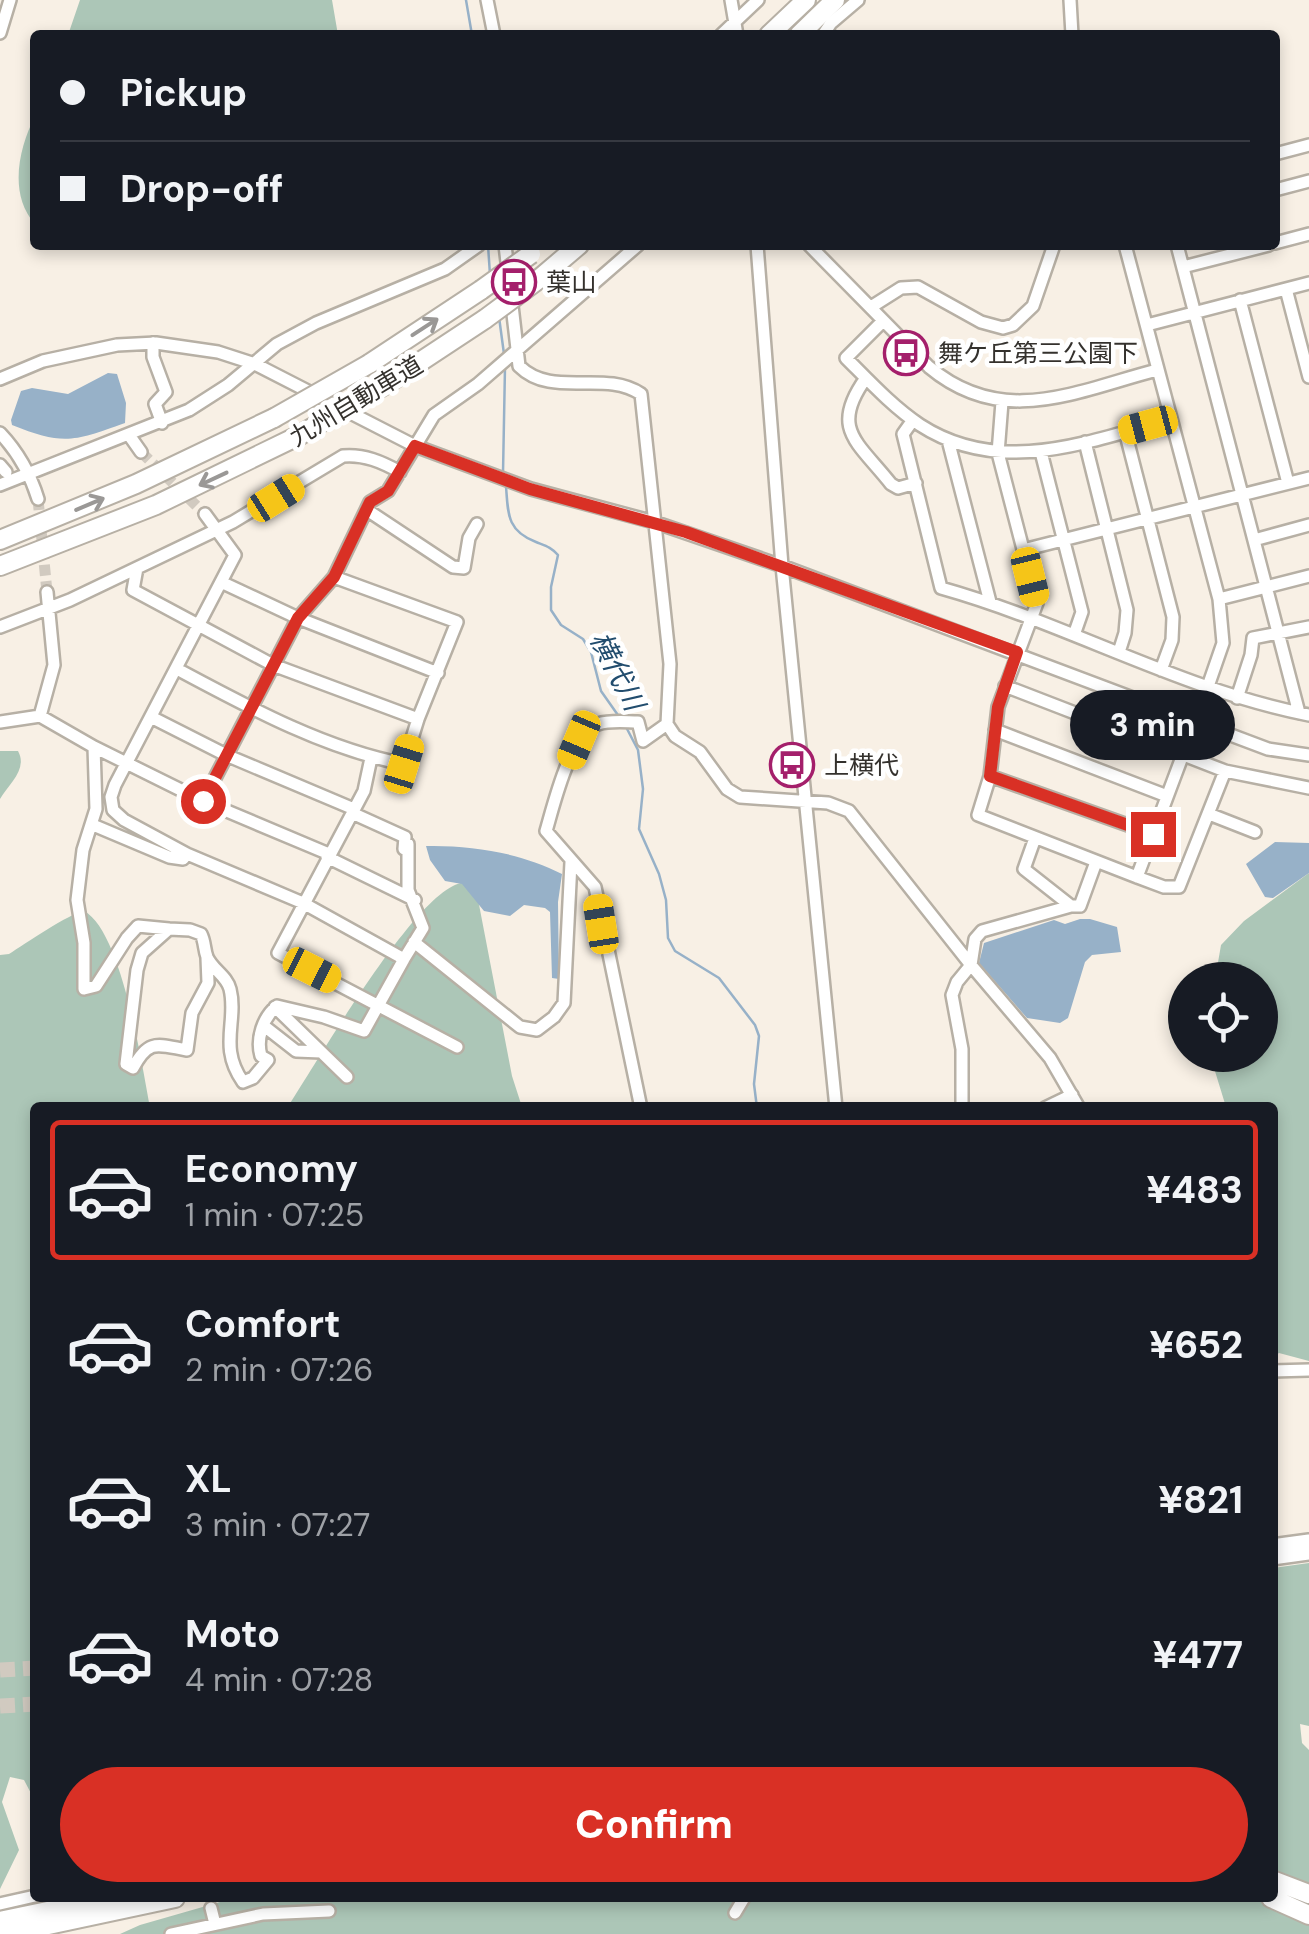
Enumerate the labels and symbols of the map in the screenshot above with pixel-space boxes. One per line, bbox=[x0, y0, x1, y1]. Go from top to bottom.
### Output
bus stop icon: 葉山 bbox=[491, 259, 537, 305]
place label: 葉山 bbox=[546, 266, 596, 299]
one-way arrow bbox=[410, 317, 439, 338]
bus stop icon: 舞ケ丘第三公園下 bbox=[883, 330, 929, 376]
place label: 舞ケ丘第三公園下 bbox=[938, 337, 1138, 370]
street label: 九州自動車道 bbox=[283, 348, 429, 454]
car bbox=[1115, 403, 1181, 447]
car bbox=[243, 469, 309, 527]
one-way arrow bbox=[198, 471, 229, 489]
one-way arrow bbox=[74, 494, 105, 512]
car bbox=[1008, 544, 1052, 610]
water label: 横代川 bbox=[581, 625, 654, 719]
callout: 3 min bbox=[1070, 689, 1236, 759]
car bbox=[553, 707, 605, 773]
car bbox=[381, 731, 427, 797]
bus stop icon: 上横代 bbox=[769, 742, 815, 788]
place label: 上横代 bbox=[824, 749, 899, 782]
route start bbox=[181, 779, 226, 824]
route end bbox=[1131, 812, 1176, 857]
car bbox=[581, 892, 621, 956]
car bbox=[278, 943, 346, 997]

